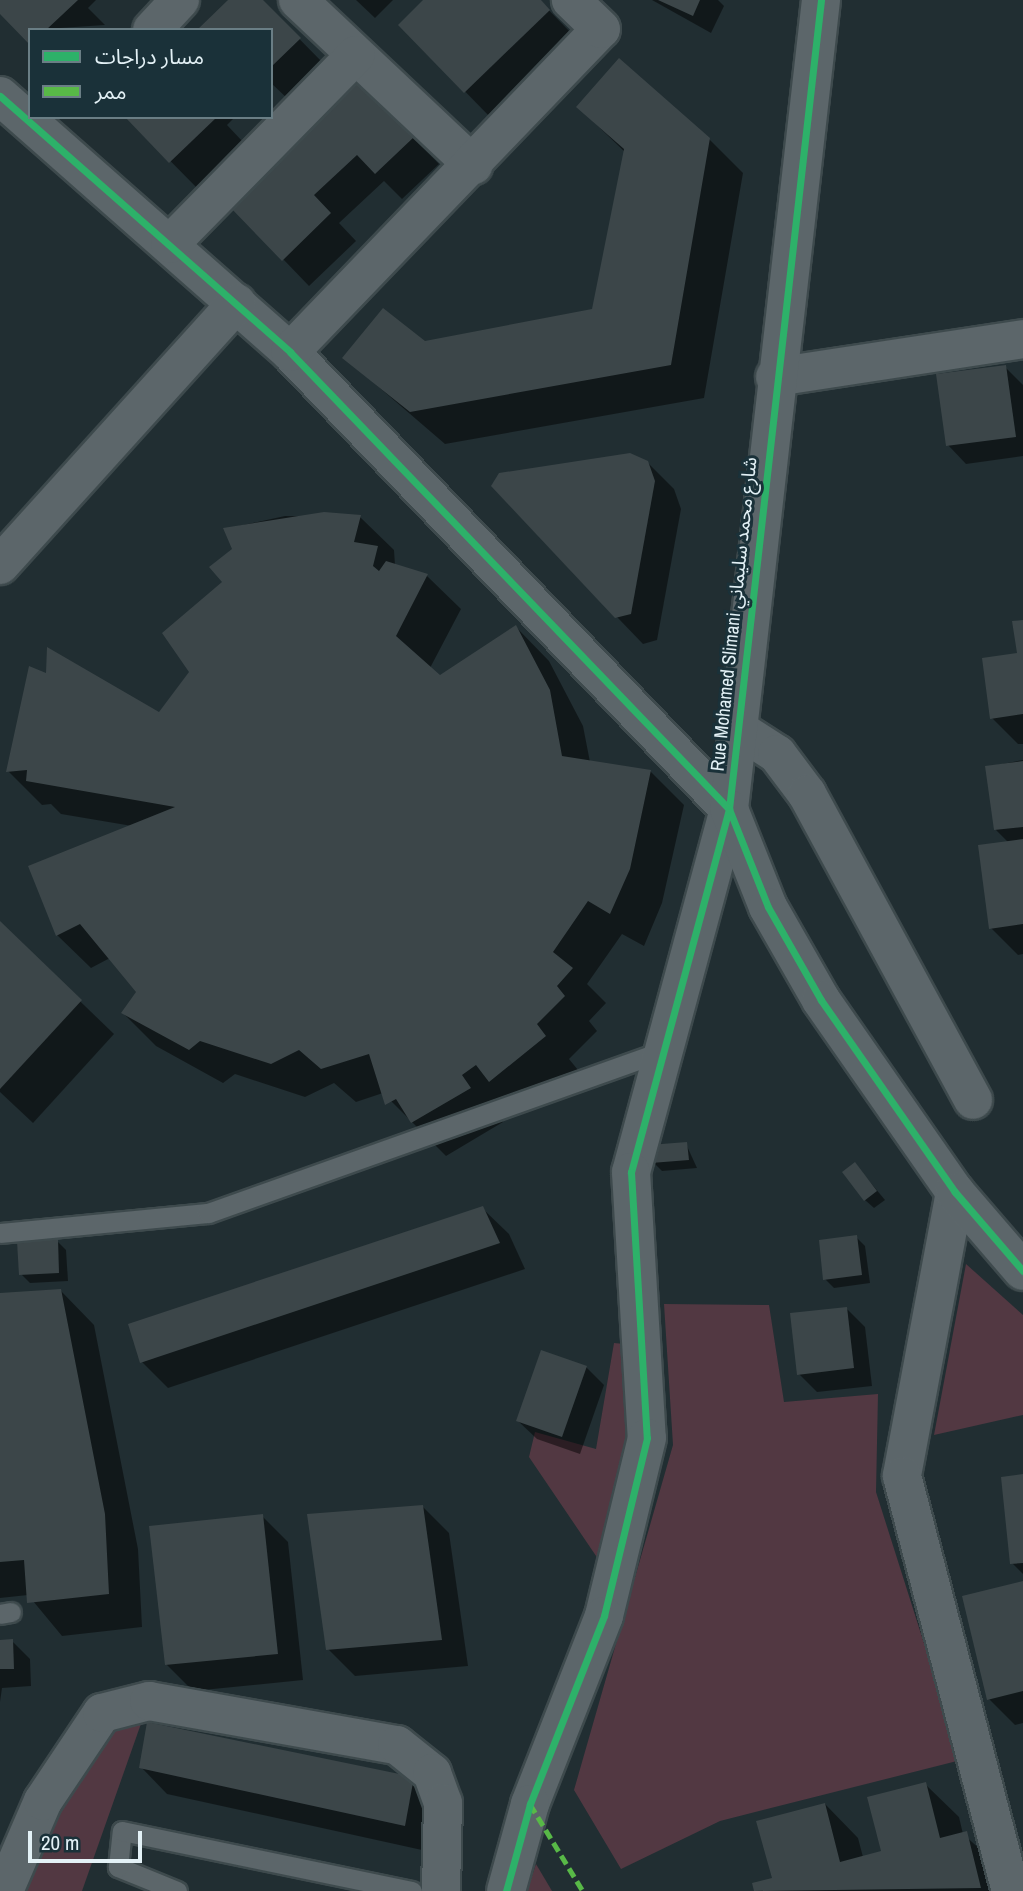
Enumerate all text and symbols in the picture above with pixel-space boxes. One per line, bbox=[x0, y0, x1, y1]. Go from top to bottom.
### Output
legend bbox=[28, 28, 273, 119]
text: مسار دراجات bbox=[95, 42, 204, 71]
text: ممر bbox=[95, 77, 126, 106]
street label: Rue Mohamed Slimani شارع محمد سليماني bbox=[706, 456, 762, 772]
scale bar bbox=[32, 1818, 145, 1862]
text: 20 m bbox=[41, 1828, 79, 1857]

